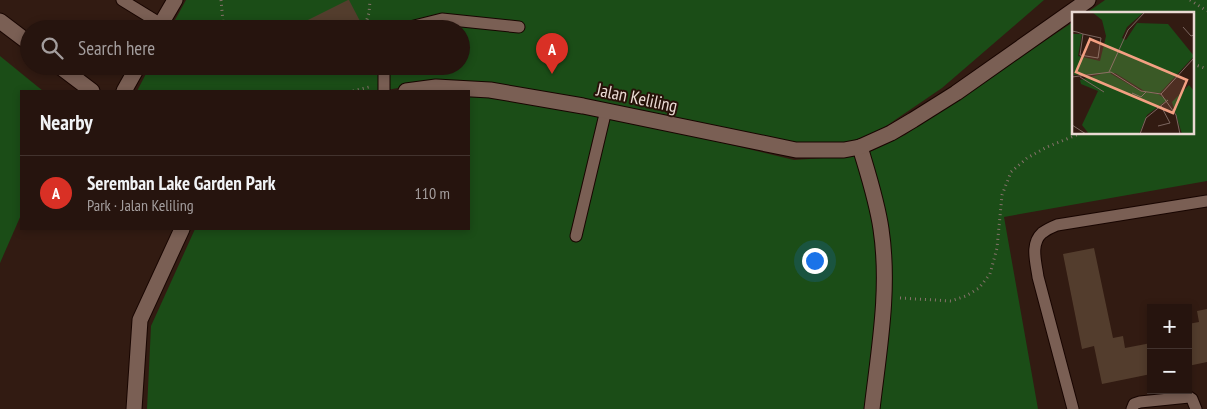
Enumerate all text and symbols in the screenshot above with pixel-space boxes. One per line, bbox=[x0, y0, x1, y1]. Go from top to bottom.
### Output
inset map bbox=[1072, 12, 1194, 135]
search box bbox=[20, 20, 470, 75]
pin: A bbox=[536, 33, 568, 74]
icon: search bbox=[38, 34, 66, 62]
text: Search here bbox=[78, 36, 155, 60]
street label: Jalan Keliling bbox=[594, 78, 680, 117]
text: Nearby bbox=[40, 109, 93, 136]
text: Seremban Lake Garden Park bbox=[87, 171, 276, 195]
text: A bbox=[52, 183, 60, 203]
text: 110 m bbox=[415, 183, 450, 203]
text: Park · Jalan Keliling bbox=[87, 195, 194, 215]
your location bbox=[802, 248, 828, 274]
map controls bbox=[1147, 304, 1192, 394]
button: + bbox=[1147, 304, 1192, 349]
button: − bbox=[1147, 349, 1192, 394]

